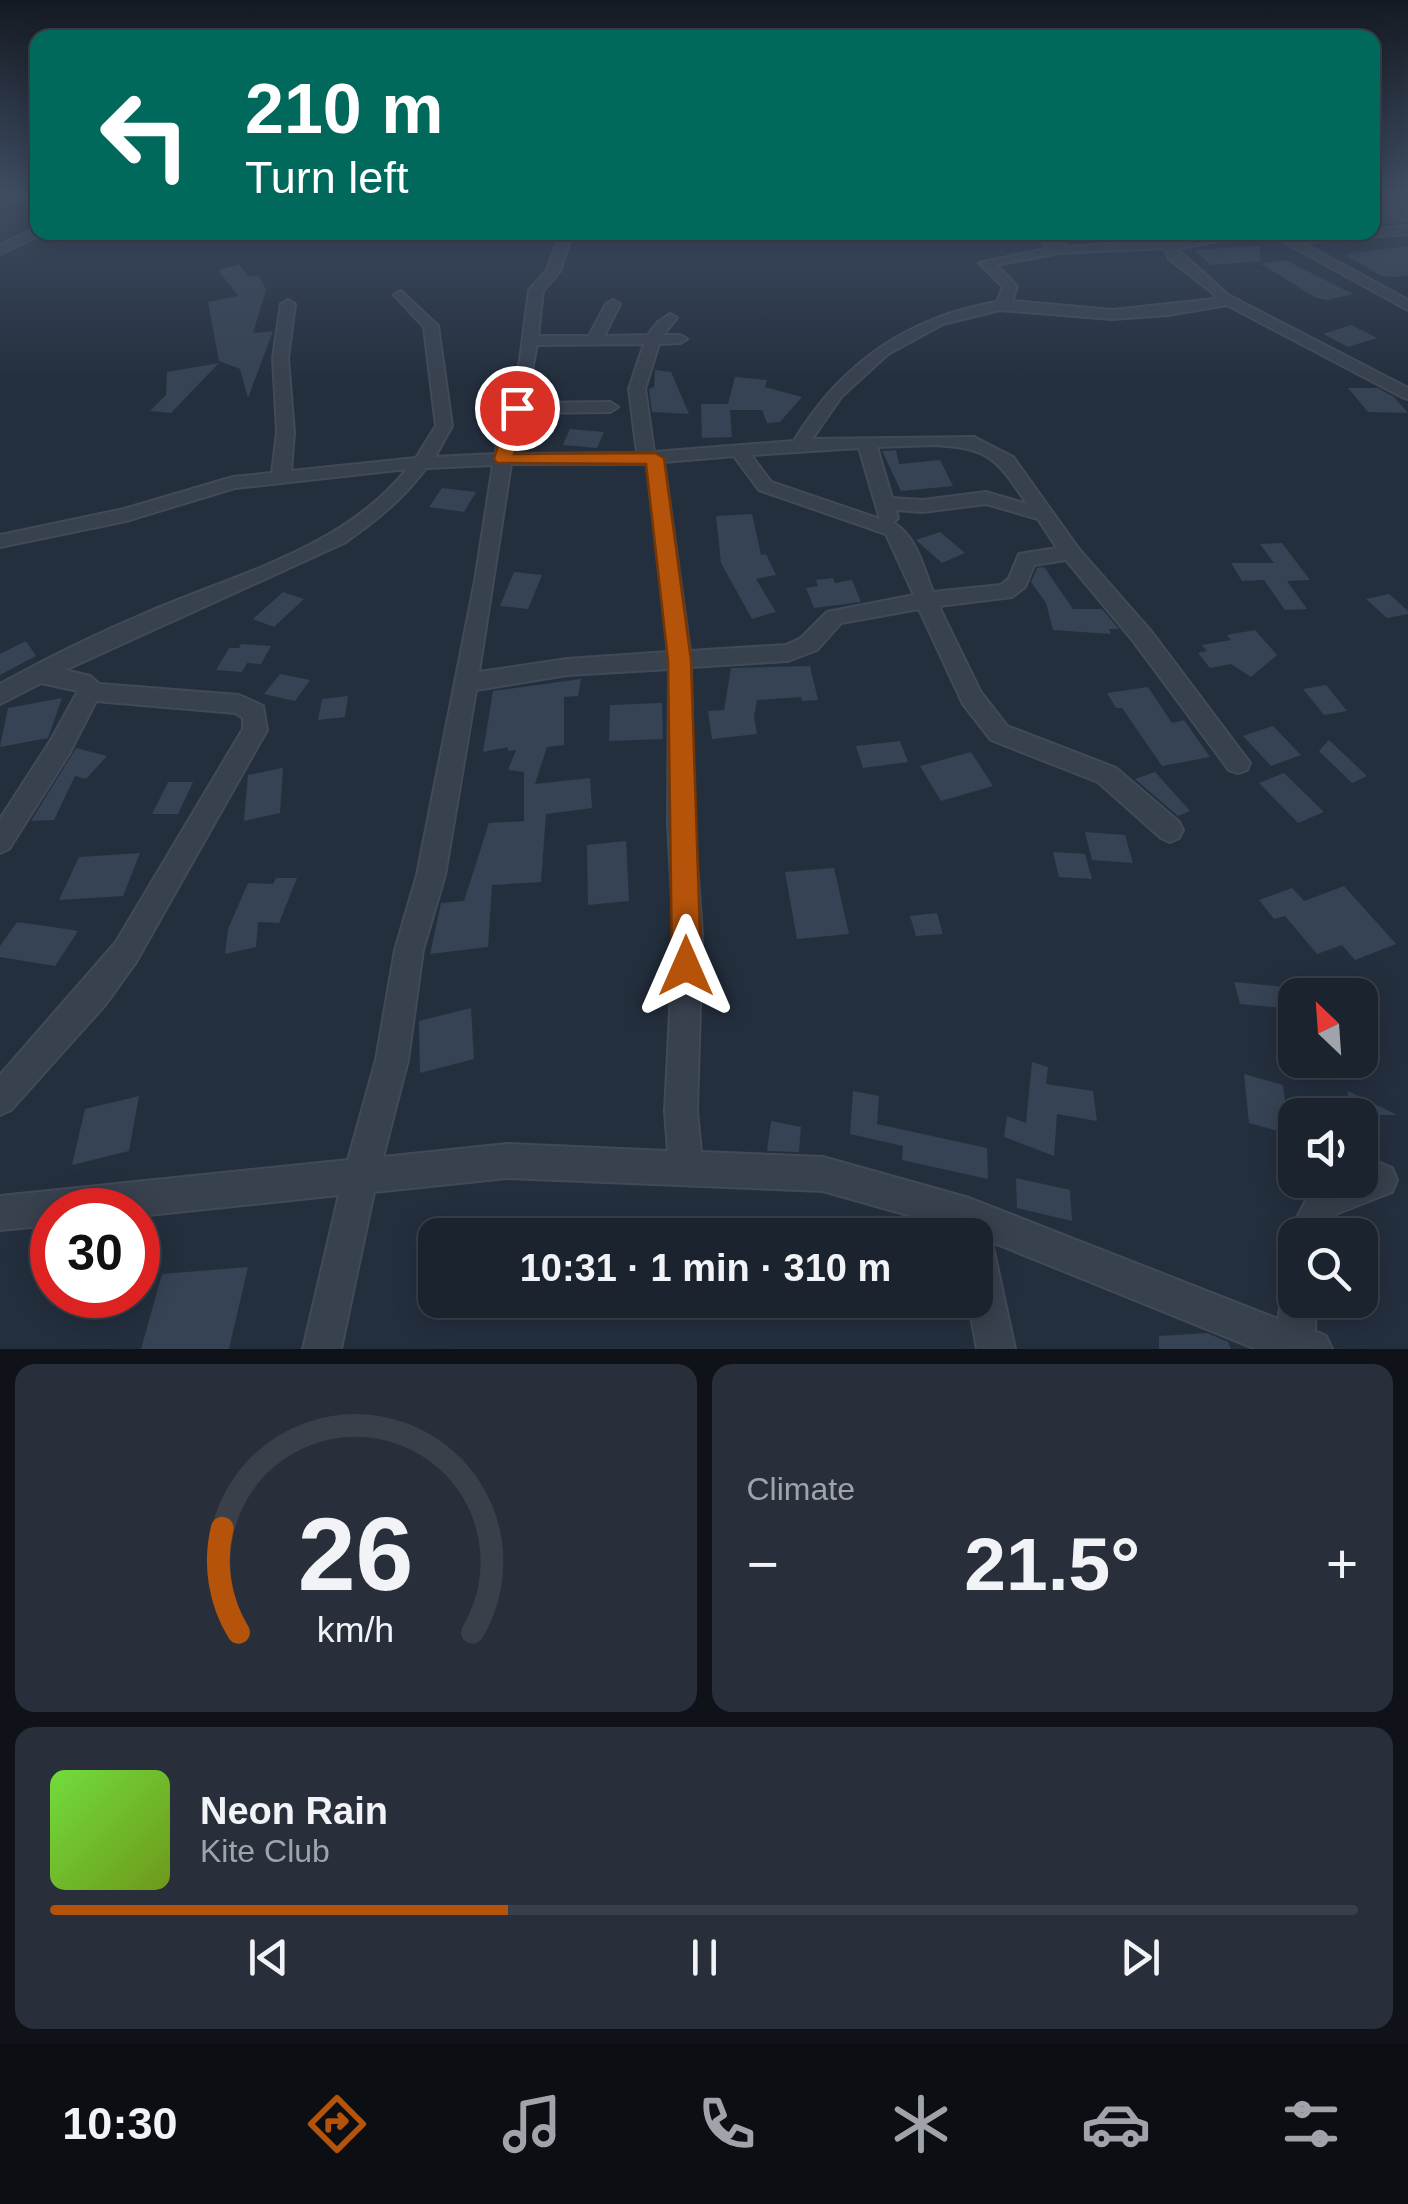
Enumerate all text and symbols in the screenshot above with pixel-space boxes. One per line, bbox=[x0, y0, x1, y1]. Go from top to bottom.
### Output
icon: left bbox=[80, 70, 210, 200]
text: 210 m bbox=[245, 70, 443, 148]
text: Turn left bbox=[245, 152, 408, 203]
pin bbox=[475, 366, 560, 451]
icon: arrive bbox=[490, 381, 545, 436]
position arrow bbox=[634, 914, 738, 1018]
north arrow bbox=[1278, 978, 1378, 1078]
map controls bbox=[1278, 978, 1378, 1318]
button: sound bbox=[1278, 1098, 1378, 1198]
speed limit sign: 30 bbox=[30, 1188, 160, 1318]
button: search bbox=[1278, 1218, 1378, 1318]
text: 10:31 · 1 min · 310 m bbox=[520, 1247, 891, 1289]
text: Climate bbox=[747, 1471, 855, 1507]
text: 26 bbox=[298, 1496, 414, 1612]
text: 21.5° bbox=[964, 1522, 1140, 1606]
text: − bbox=[747, 1533, 779, 1595]
text: + bbox=[1326, 1533, 1358, 1595]
text: km/h bbox=[317, 1610, 394, 1650]
text: Neon Rain bbox=[200, 1790, 388, 1832]
text: Kite Club bbox=[200, 1833, 330, 1869]
icon: previous bbox=[241, 1930, 296, 1985]
icon: pause bbox=[677, 1930, 732, 1985]
icon: next bbox=[1113, 1930, 1168, 1985]
icon: directions bbox=[302, 2089, 372, 2159]
icon: music bbox=[497, 2089, 567, 2159]
icon: phone bbox=[692, 2089, 762, 2159]
icon: climate bbox=[886, 2089, 956, 2159]
icon: car bbox=[1081, 2089, 1151, 2159]
icon: filters bbox=[1276, 2089, 1346, 2159]
text: 10:30 bbox=[62, 2098, 177, 2149]

